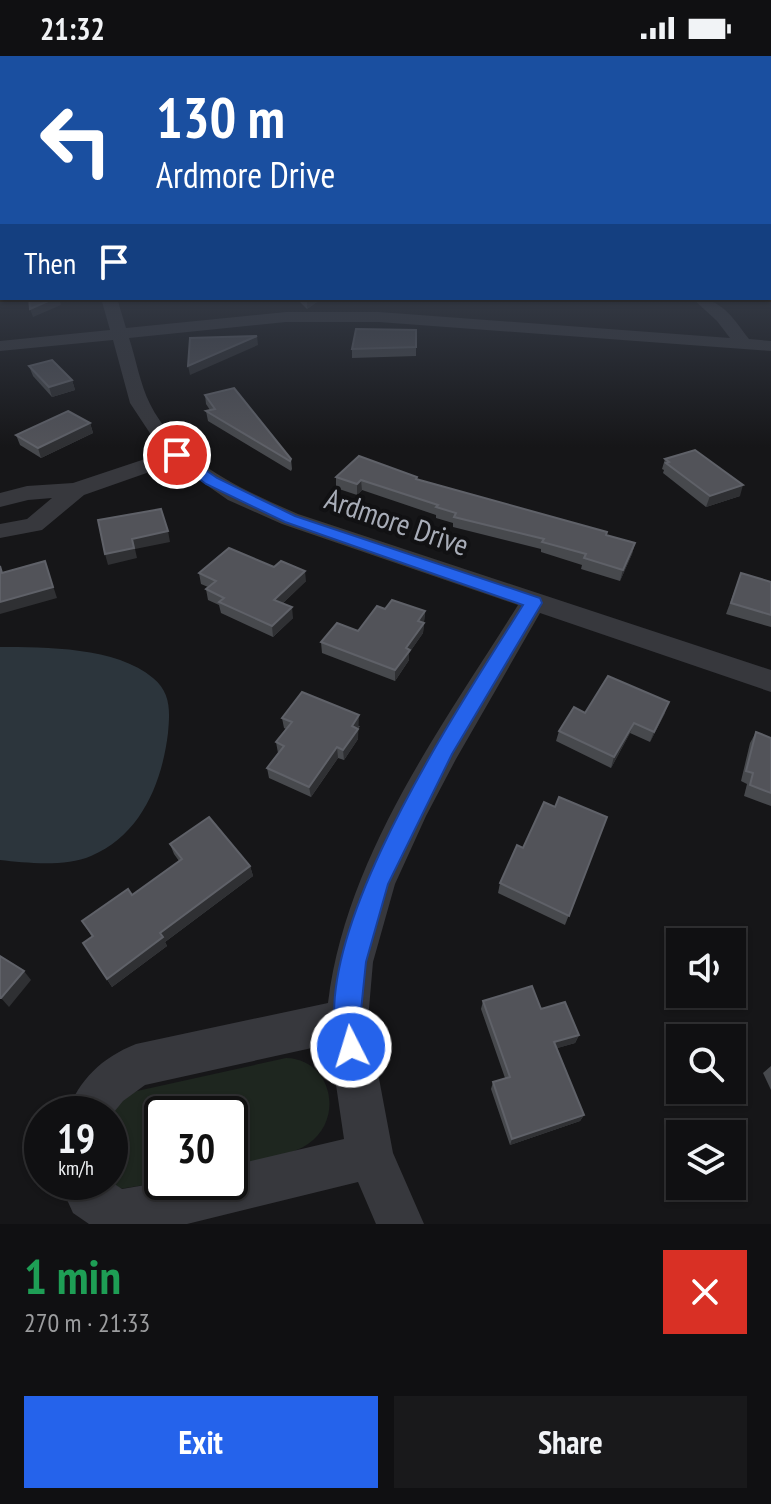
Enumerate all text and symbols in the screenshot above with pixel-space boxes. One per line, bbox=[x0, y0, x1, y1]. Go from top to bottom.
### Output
text: 21:32 bbox=[40, 9, 105, 48]
text: 130 m bbox=[156, 81, 285, 153]
icon: left bbox=[24, 88, 128, 192]
text: Ardmore Drive bbox=[156, 151, 335, 198]
icon: arrive bbox=[92, 240, 136, 284]
text: Then bbox=[24, 243, 76, 282]
pin bbox=[143, 421, 211, 489]
icon: arrive bbox=[155, 433, 199, 477]
street label: Ardmore Drive bbox=[320, 478, 474, 564]
map controls bbox=[666, 928, 746, 1200]
button: sound bbox=[666, 928, 746, 1008]
position arrow bbox=[309, 1005, 393, 1089]
button: search bbox=[666, 1024, 746, 1104]
speed limit sign: 30 bbox=[144, 1096, 248, 1200]
text: 19 bbox=[57, 1112, 95, 1164]
button: layers bbox=[666, 1120, 746, 1200]
text: km/h bbox=[58, 1155, 94, 1181]
text: 1 min bbox=[24, 1245, 121, 1307]
button: close bbox=[663, 1250, 747, 1334]
text: 270 m · 21:33 bbox=[24, 1306, 150, 1339]
button: Exit bbox=[24, 1396, 378, 1488]
button: Share bbox=[394, 1396, 747, 1488]

